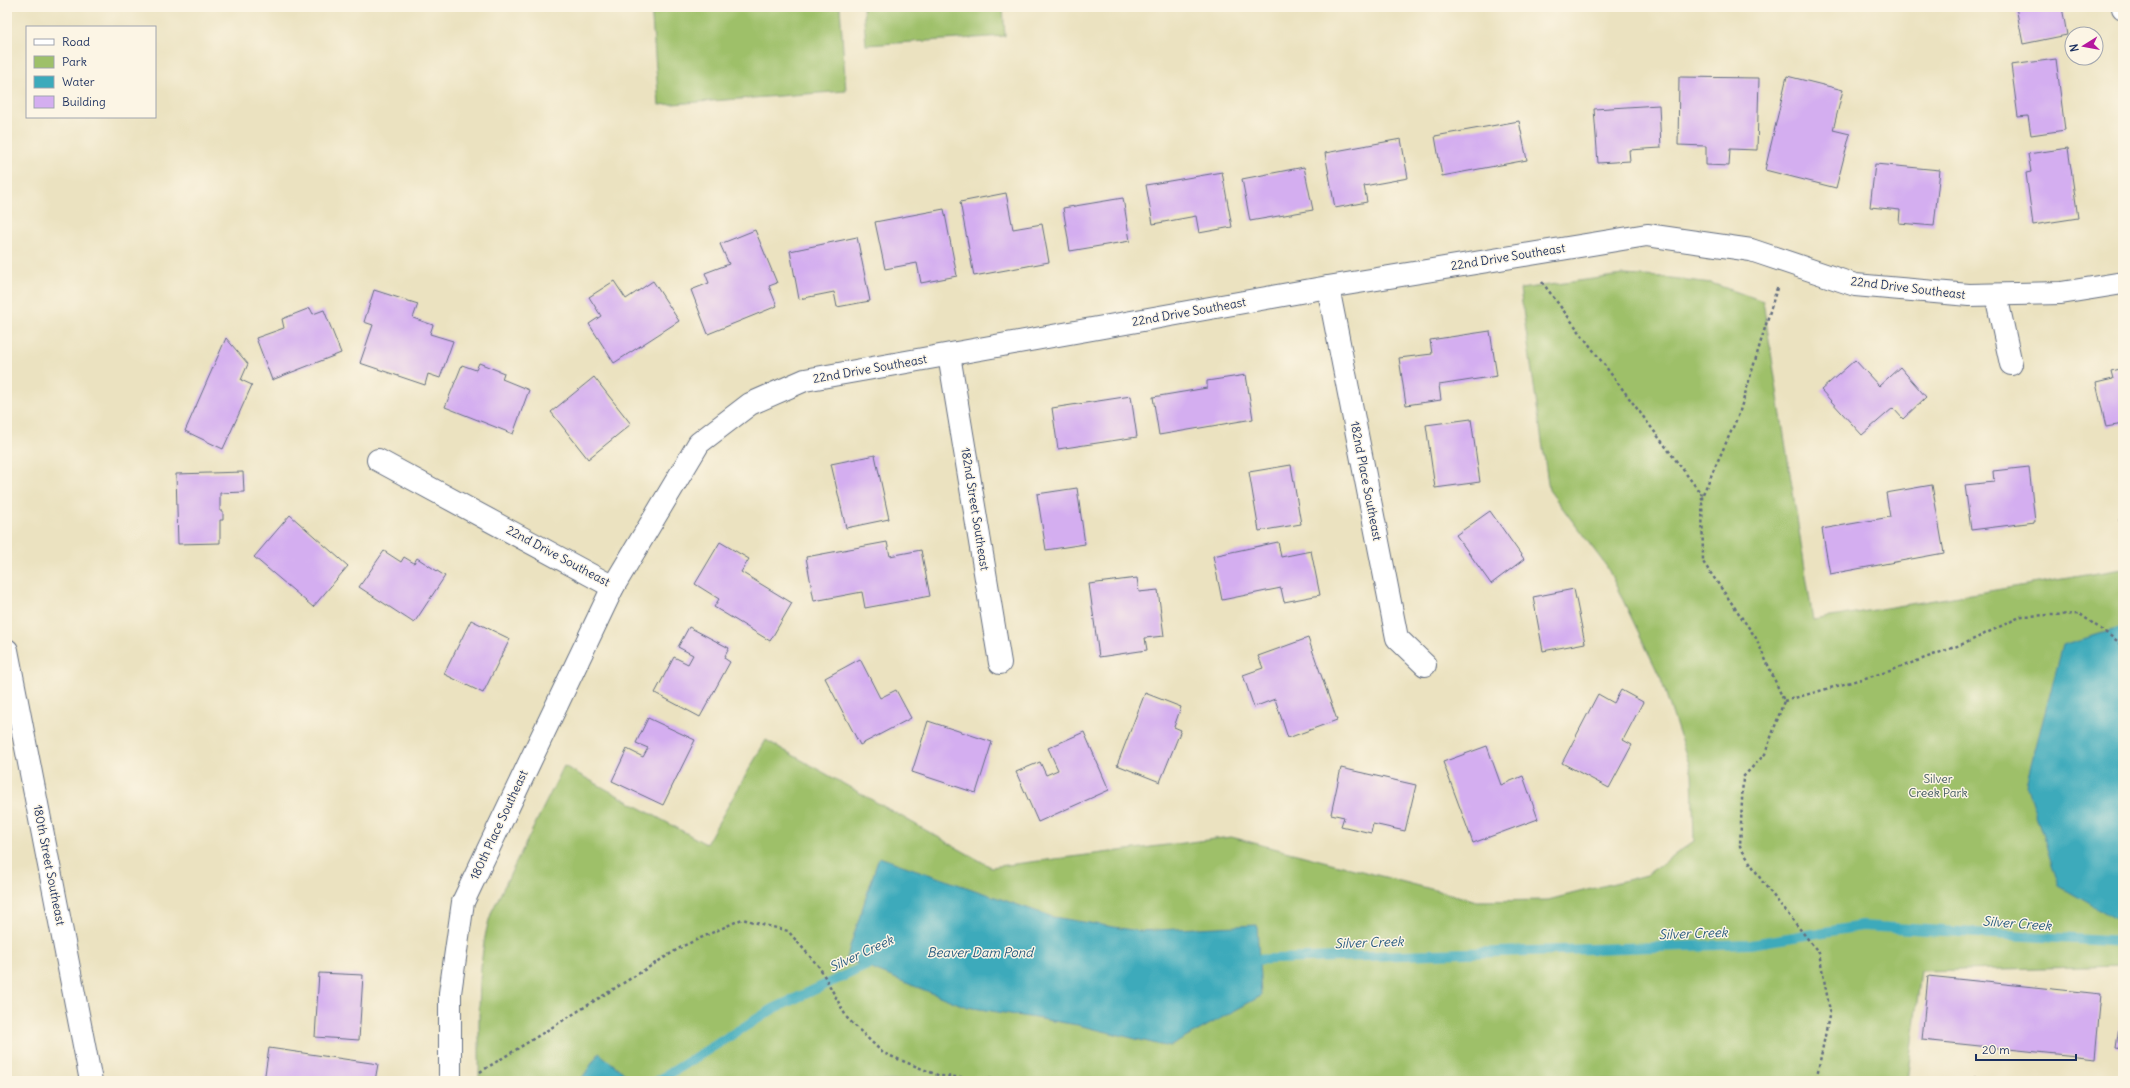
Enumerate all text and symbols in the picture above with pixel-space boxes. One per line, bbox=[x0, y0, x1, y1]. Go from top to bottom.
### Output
legend bbox=[26, 26, 156, 118]
north arrow bbox=[2064, 26, 2104, 66]
text: Road bbox=[62, 34, 90, 49]
text: N bbox=[2067, 43, 2082, 53]
text: Park bbox=[62, 54, 87, 69]
text: Water bbox=[62, 74, 95, 89]
text: Building bbox=[62, 94, 106, 109]
street label: 22nd Drive Southeast bbox=[1450, 240, 1566, 273]
street label: 22nd Drive Southeast bbox=[1850, 273, 1966, 302]
street label: 22nd Drive Southeast bbox=[1131, 294, 1247, 329]
street label: 22nd Drive Southeast bbox=[812, 351, 928, 386]
street label: 182nd Place Southeast bbox=[1348, 420, 1385, 542]
street label: 182nd Street Southeast bbox=[958, 446, 993, 571]
street label: 22nd Drive Southeast bbox=[504, 522, 613, 589]
street label: 180th Place Southeast bbox=[466, 767, 531, 882]
park label: Silver Creek Park bbox=[1908, 771, 1968, 800]
street label: 180th Street Southeast bbox=[30, 803, 69, 926]
water label: Silver Creek bbox=[1982, 913, 2053, 934]
water label: Silver Creek bbox=[1658, 924, 1729, 943]
water label: Silver Creek bbox=[826, 931, 897, 976]
water label: Silver Creek bbox=[1334, 933, 1405, 952]
water label: Beaver Dam Pond bbox=[927, 944, 1035, 961]
scale bar bbox=[1976, 1036, 2076, 1062]
text: 20 m bbox=[1982, 1042, 2010, 1057]

